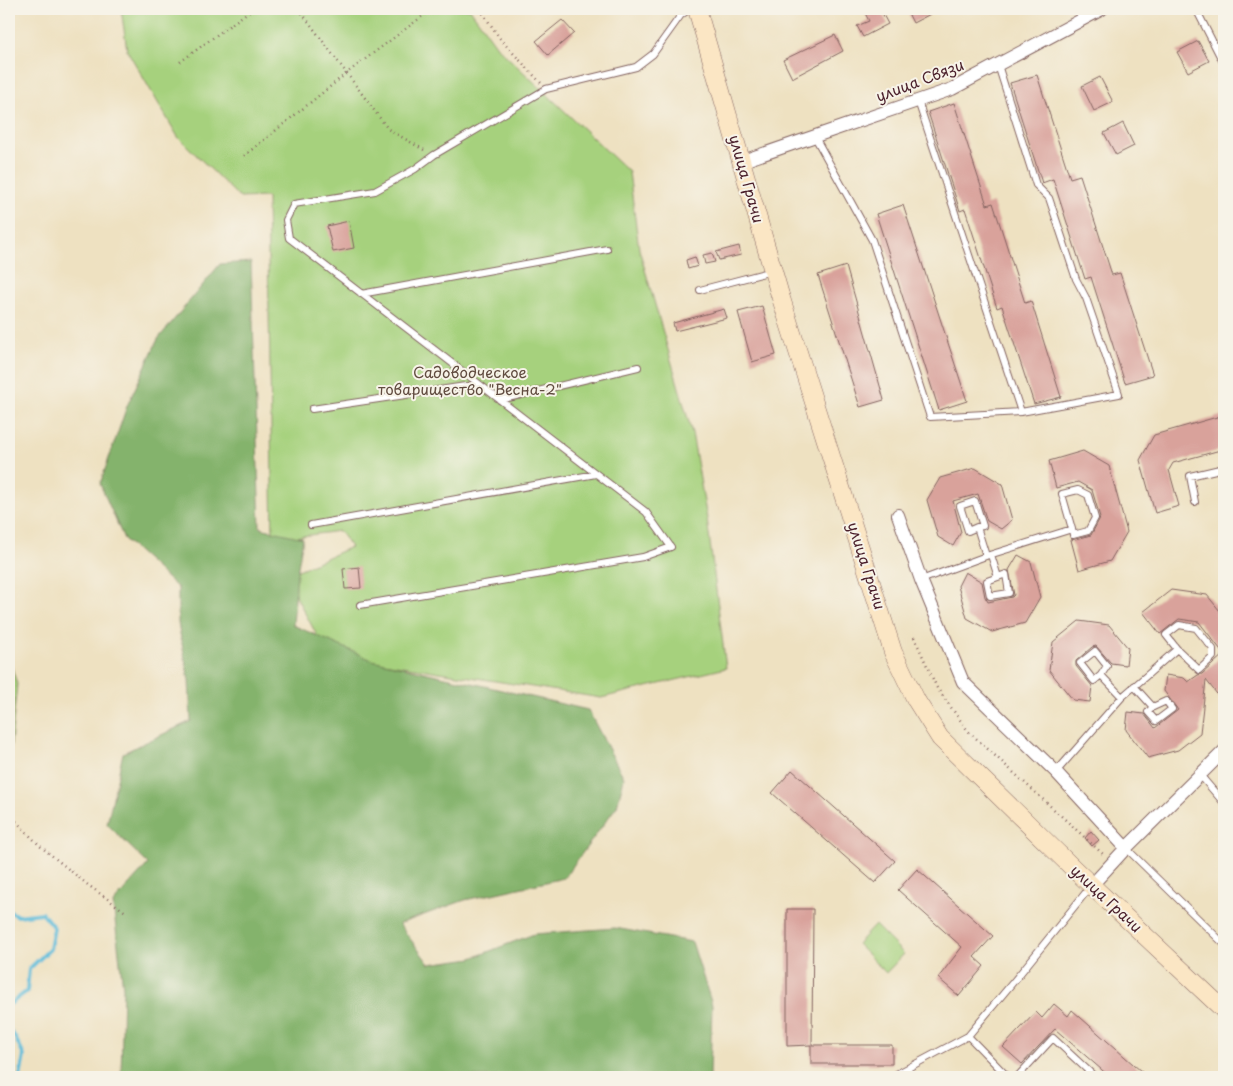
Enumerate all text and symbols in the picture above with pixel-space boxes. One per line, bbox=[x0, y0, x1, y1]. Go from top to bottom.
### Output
street label: улица Связи bbox=[872, 52, 967, 107]
street label: улица Грачи bbox=[724, 132, 771, 225]
park label: Садоводческое товарищество "Весна-2" bbox=[378, 360, 562, 400]
street label: улица Грачи bbox=[842, 519, 892, 612]
street label: улица Грачи bbox=[1066, 858, 1148, 937]

